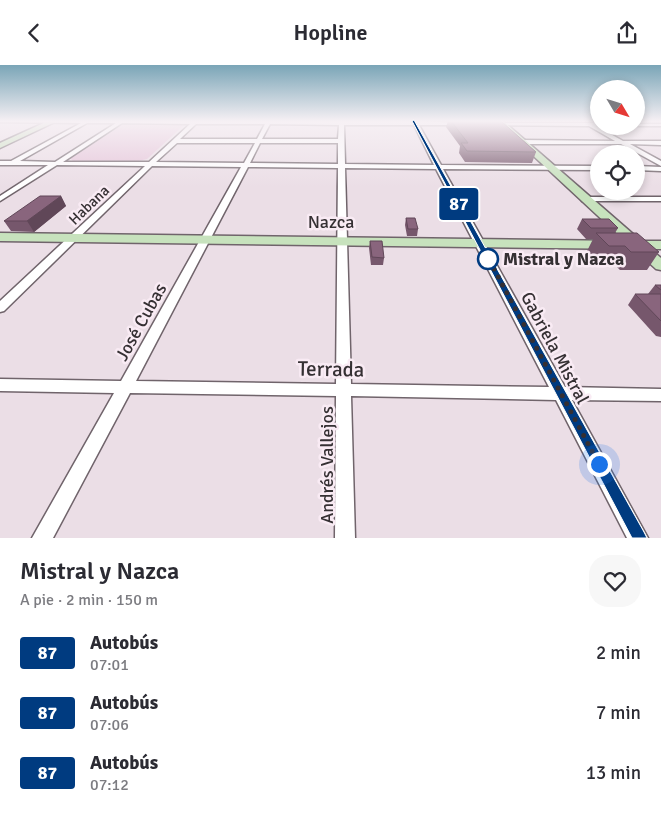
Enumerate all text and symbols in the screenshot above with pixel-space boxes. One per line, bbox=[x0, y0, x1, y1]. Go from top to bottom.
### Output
icon: back bbox=[20, 19, 48, 47]
text: Hopline bbox=[294, 19, 367, 46]
icon: share bbox=[613, 19, 641, 47]
north arrow bbox=[590, 80, 645, 135]
map controls bbox=[590, 80, 645, 200]
button: locate bbox=[590, 145, 645, 200]
street label: Habana bbox=[65, 181, 113, 229]
line badge: 87 bbox=[436, 188, 482, 220]
text: 87 bbox=[449, 193, 469, 215]
street label: Nazca bbox=[308, 211, 354, 233]
marker: Mistral y Nazca bbox=[477, 248, 499, 270]
place label: Mistral y Nazca bbox=[503, 248, 624, 270]
street label: José Cubas bbox=[111, 279, 171, 365]
street label: Gabriela Mistral bbox=[516, 288, 594, 408]
street label: Terrada bbox=[297, 355, 365, 383]
street label: Andrés Vallejos bbox=[316, 406, 338, 524]
your location bbox=[587, 452, 612, 477]
button: heart bbox=[589, 555, 641, 607]
text: Mistral y Nazca bbox=[20, 556, 179, 586]
text: A pie · 2 min · 150 m bbox=[20, 590, 158, 610]
text: Autobús bbox=[90, 631, 158, 655]
text: 2 min bbox=[596, 641, 641, 665]
text: 87 bbox=[38, 642, 57, 664]
text: 07:01 bbox=[90, 655, 129, 675]
text: Autobús bbox=[90, 691, 158, 715]
text: 7 min bbox=[596, 701, 641, 725]
text: 87 bbox=[38, 702, 57, 724]
text: 07:06 bbox=[90, 715, 129, 735]
text: Autobús bbox=[90, 751, 158, 775]
text: 13 min bbox=[586, 761, 641, 785]
text: 87 bbox=[38, 762, 57, 784]
text: 07:12 bbox=[90, 775, 129, 795]

